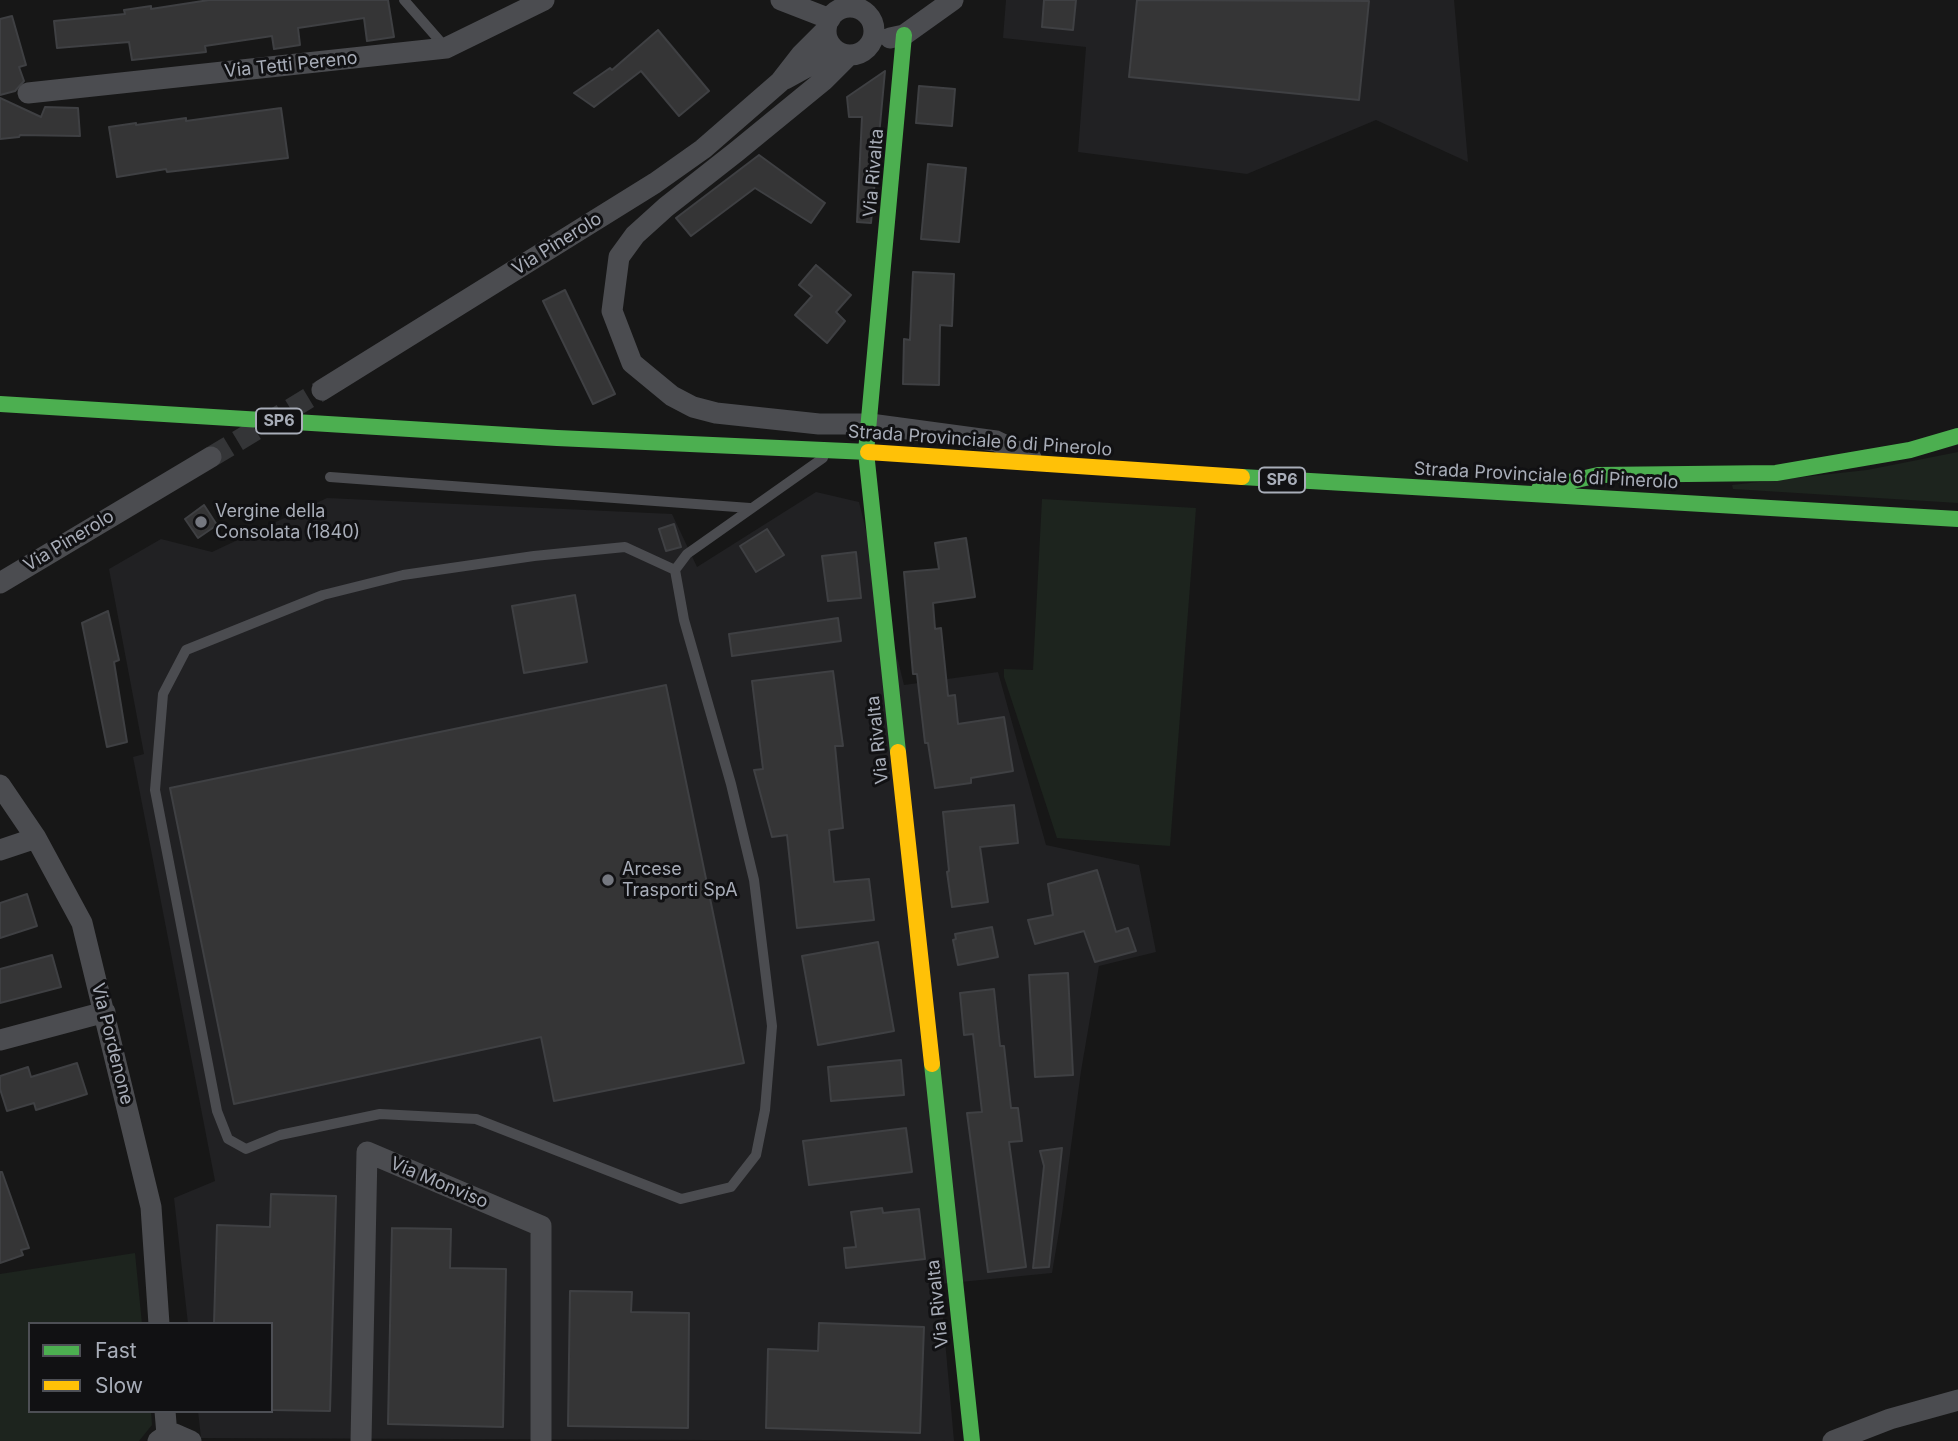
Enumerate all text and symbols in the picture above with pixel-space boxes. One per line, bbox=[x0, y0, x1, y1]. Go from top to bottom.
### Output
street label: Via Tetti Pereno bbox=[223, 47, 359, 83]
street label: Via Rivalta bbox=[859, 128, 889, 218]
street label: Via Pinerolo bbox=[508, 208, 606, 280]
road number: SP6 bbox=[256, 408, 302, 434]
street label: Strada Provinciale 6 di Pinerolo bbox=[847, 421, 1113, 461]
street label: Strada Provinciale 6 di Pinerolo bbox=[1413, 458, 1679, 494]
road number: SP6 bbox=[1259, 467, 1305, 492]
place label: Vergine della Consolata (1840) bbox=[215, 501, 360, 544]
street label: Via Pinerolo bbox=[20, 506, 118, 576]
marker: Vergine della Consolata (1840) bbox=[193, 514, 209, 530]
street label: Via Rivalta bbox=[863, 695, 893, 785]
place label: Arcese Trasporti SpA bbox=[622, 859, 738, 902]
marker: Arcese Trasporti SpA bbox=[600, 872, 616, 888]
street label: Via Pordenone bbox=[86, 981, 138, 1107]
street label: Via Monviso bbox=[387, 1153, 491, 1213]
street label: Via Rivalta bbox=[923, 1259, 953, 1349]
legend bbox=[28, 1322, 273, 1413]
text: Fast bbox=[95, 1338, 137, 1363]
text: Slow bbox=[95, 1373, 143, 1398]

